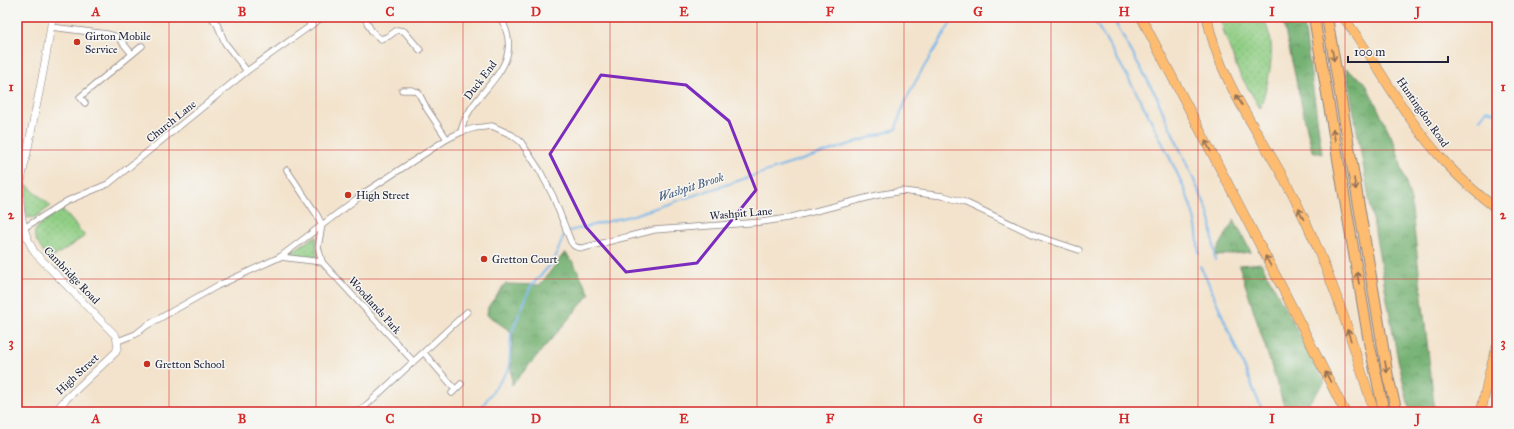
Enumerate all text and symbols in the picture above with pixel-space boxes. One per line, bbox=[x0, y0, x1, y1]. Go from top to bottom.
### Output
text: A bbox=[91, 4, 101, 20]
text: B bbox=[238, 4, 247, 20]
text: C bbox=[386, 4, 395, 20]
text: D bbox=[531, 4, 541, 20]
text: E bbox=[679, 4, 689, 20]
text: F bbox=[826, 4, 835, 20]
text: G bbox=[973, 4, 983, 20]
text: H bbox=[1118, 4, 1130, 20]
text: I bbox=[1269, 4, 1275, 20]
text: J bbox=[1413, 4, 1421, 20]
place label: Girton Mobile Service bbox=[85, 30, 151, 56]
marker: Girton Mobile Service bbox=[72, 37, 82, 47]
scale bar bbox=[1348, 38, 1448, 64]
text: 100 m bbox=[1354, 45, 1385, 59]
one-way arrow bbox=[1329, 49, 1337, 62]
street label: Duck End bbox=[461, 58, 500, 103]
street label: Huntingdon Road bbox=[1394, 75, 1452, 150]
text: 1 bbox=[8, 79, 14, 95]
text: 1 bbox=[1500, 79, 1506, 95]
one-way arrow bbox=[1234, 94, 1242, 106]
street label: Church Lane bbox=[144, 97, 199, 145]
one-way arrow bbox=[1329, 129, 1337, 142]
one-way arrow bbox=[1204, 140, 1212, 152]
water label: Washpit Brook bbox=[656, 170, 726, 205]
one-way arrow bbox=[1351, 177, 1359, 190]
place label: High Street bbox=[356, 189, 410, 202]
marker: High Street bbox=[343, 190, 353, 200]
street label: Washpit Lane bbox=[709, 204, 773, 223]
text: 2 bbox=[8, 207, 15, 223]
text: 2 bbox=[1500, 207, 1507, 223]
one-way arrow bbox=[1297, 208, 1305, 220]
street label: Cambridge Road bbox=[41, 244, 103, 307]
place label: Gretton Court bbox=[492, 253, 558, 266]
marker: Gretton Court bbox=[479, 254, 489, 264]
one-way arrow bbox=[1264, 255, 1272, 267]
one-way arrow bbox=[1354, 272, 1362, 285]
street label: Woodlands Park bbox=[346, 274, 404, 337]
one-way arrow bbox=[1345, 329, 1352, 342]
text: 3 bbox=[8, 335, 14, 351]
text: 3 bbox=[1500, 335, 1506, 351]
street label: High Street bbox=[53, 351, 101, 397]
place label: Gretton School bbox=[155, 358, 225, 371]
marker: Gretton School bbox=[142, 359, 152, 369]
one-way arrow bbox=[1382, 360, 1390, 373]
one-way arrow bbox=[1324, 371, 1331, 383]
text: A bbox=[91, 411, 101, 427]
text: B bbox=[238, 411, 247, 427]
text: C bbox=[386, 411, 395, 427]
text: D bbox=[531, 411, 541, 427]
text: E bbox=[679, 411, 689, 427]
text: F bbox=[826, 411, 835, 427]
text: G bbox=[973, 411, 983, 427]
text: H bbox=[1118, 411, 1130, 427]
text: I bbox=[1269, 411, 1275, 427]
text: J bbox=[1413, 411, 1421, 427]

